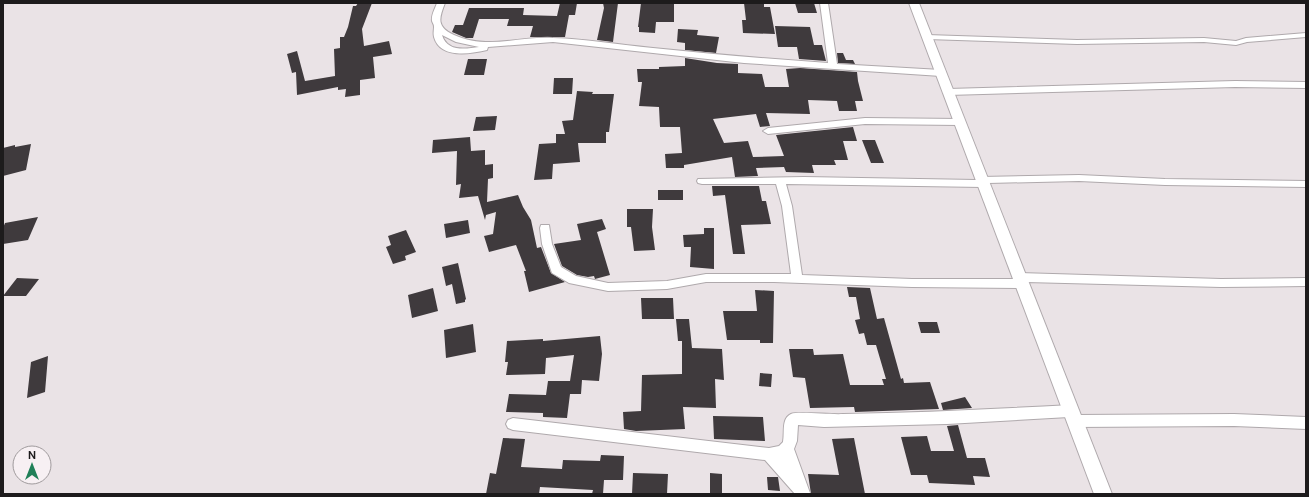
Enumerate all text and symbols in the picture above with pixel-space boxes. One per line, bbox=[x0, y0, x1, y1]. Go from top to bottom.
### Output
north arrow bbox=[12, 445, 52, 485]
text: N bbox=[28, 448, 36, 462]

